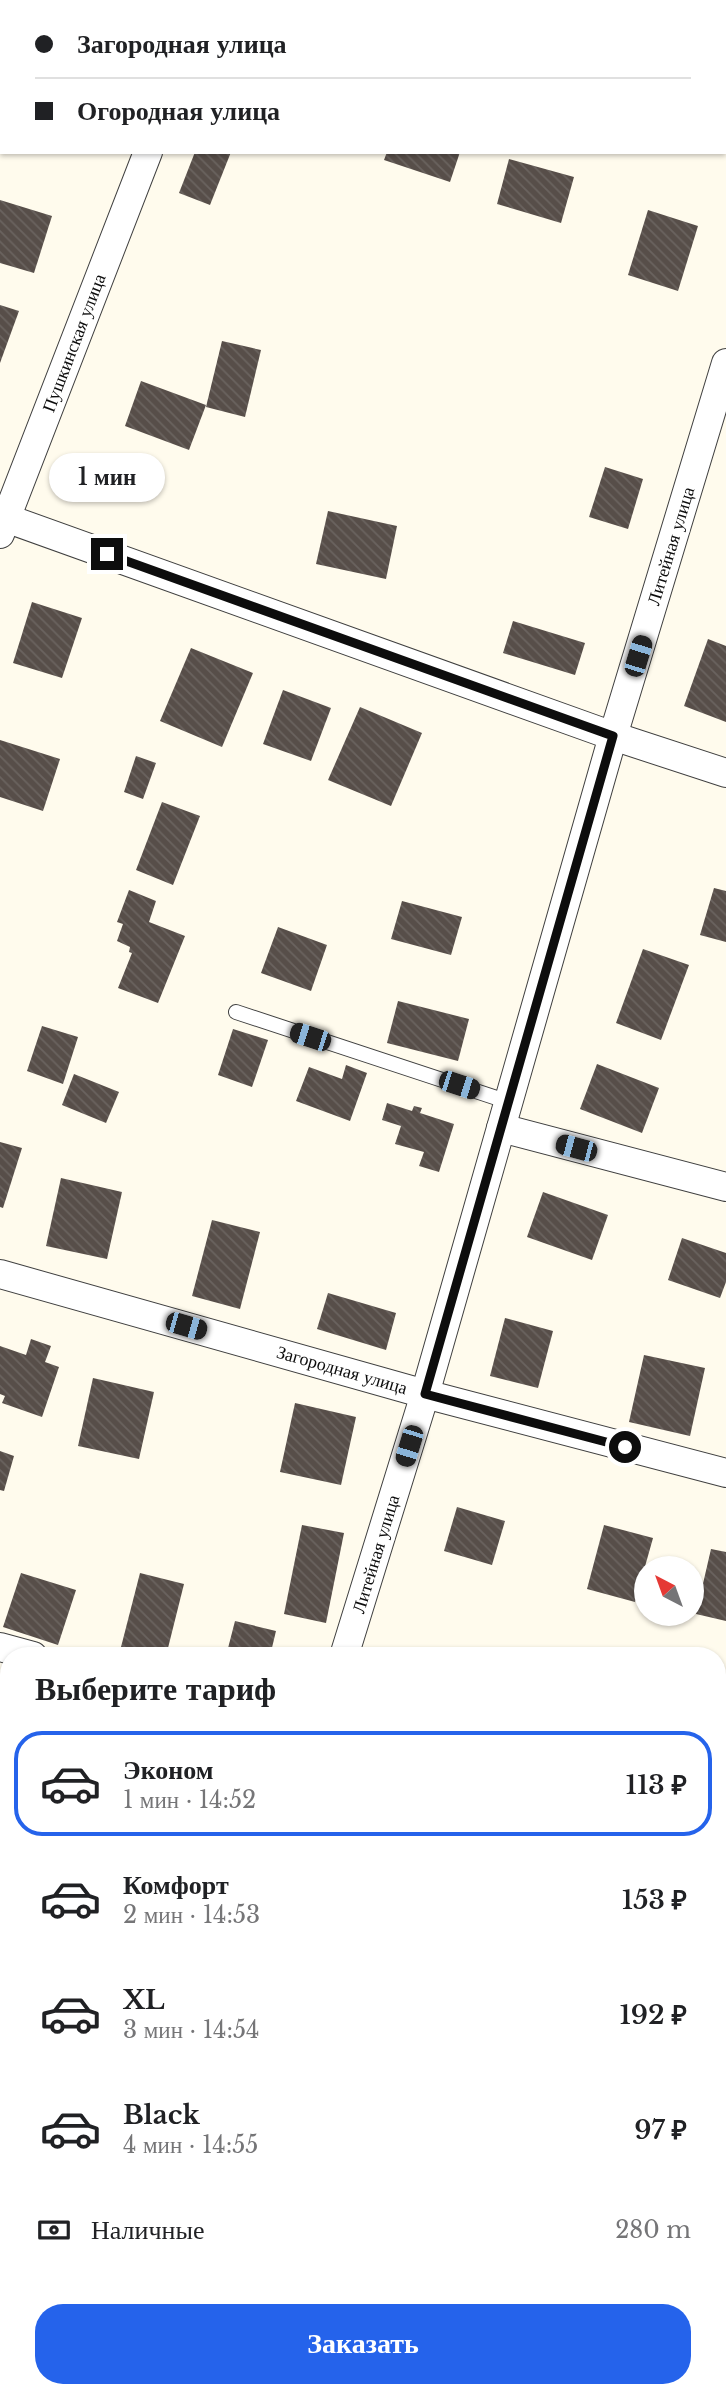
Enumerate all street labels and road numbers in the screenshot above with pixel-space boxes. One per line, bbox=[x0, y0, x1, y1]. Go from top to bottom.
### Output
street label: Пушкинская улица bbox=[38, 271, 110, 415]
street label: Литейная улица bbox=[643, 484, 699, 608]
street label: Загородная улица bbox=[274, 1341, 410, 1399]
street label: Литейная улица bbox=[348, 1492, 404, 1616]

